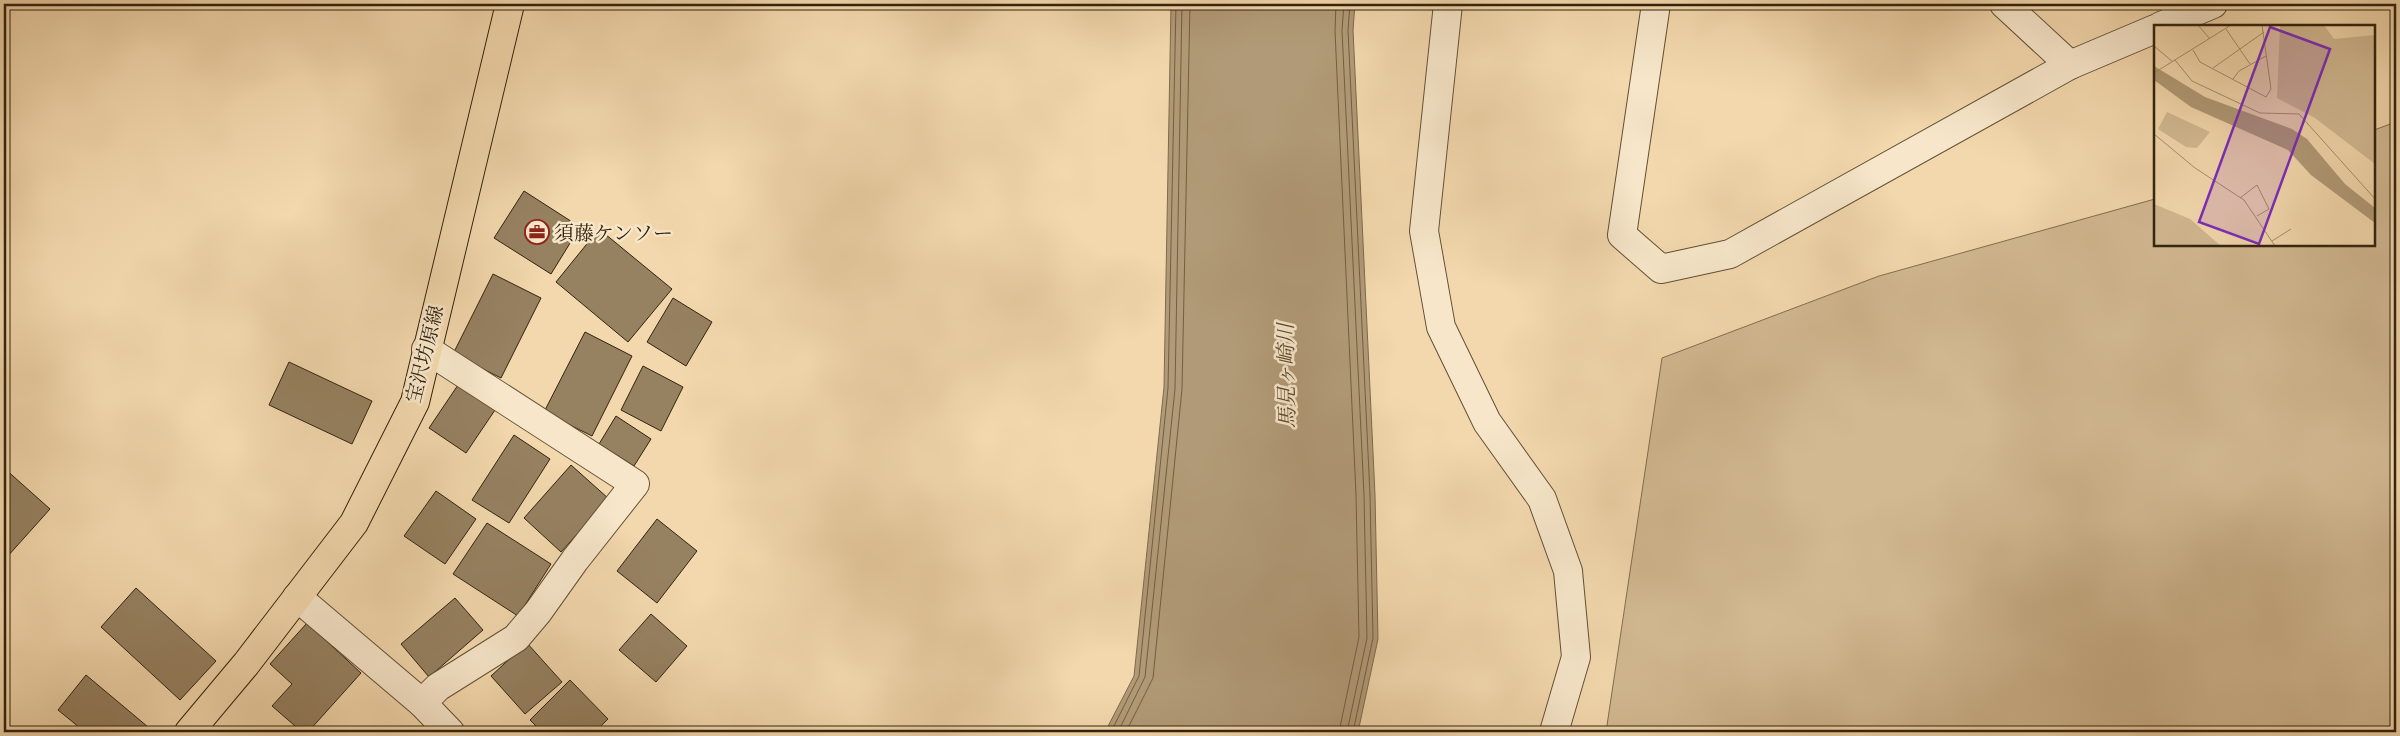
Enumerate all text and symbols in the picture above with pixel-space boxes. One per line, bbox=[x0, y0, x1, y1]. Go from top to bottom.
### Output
inset map bbox=[2154, 25, 2375, 246]
place label: 須藤ケンソー bbox=[554, 218, 673, 247]
office icon: 須藤ケンソー bbox=[524, 219, 550, 245]
street label: 宝沢坊原線 bbox=[398, 302, 450, 406]
water label: 馬見ヶ崎川 bbox=[1270, 321, 1302, 429]

